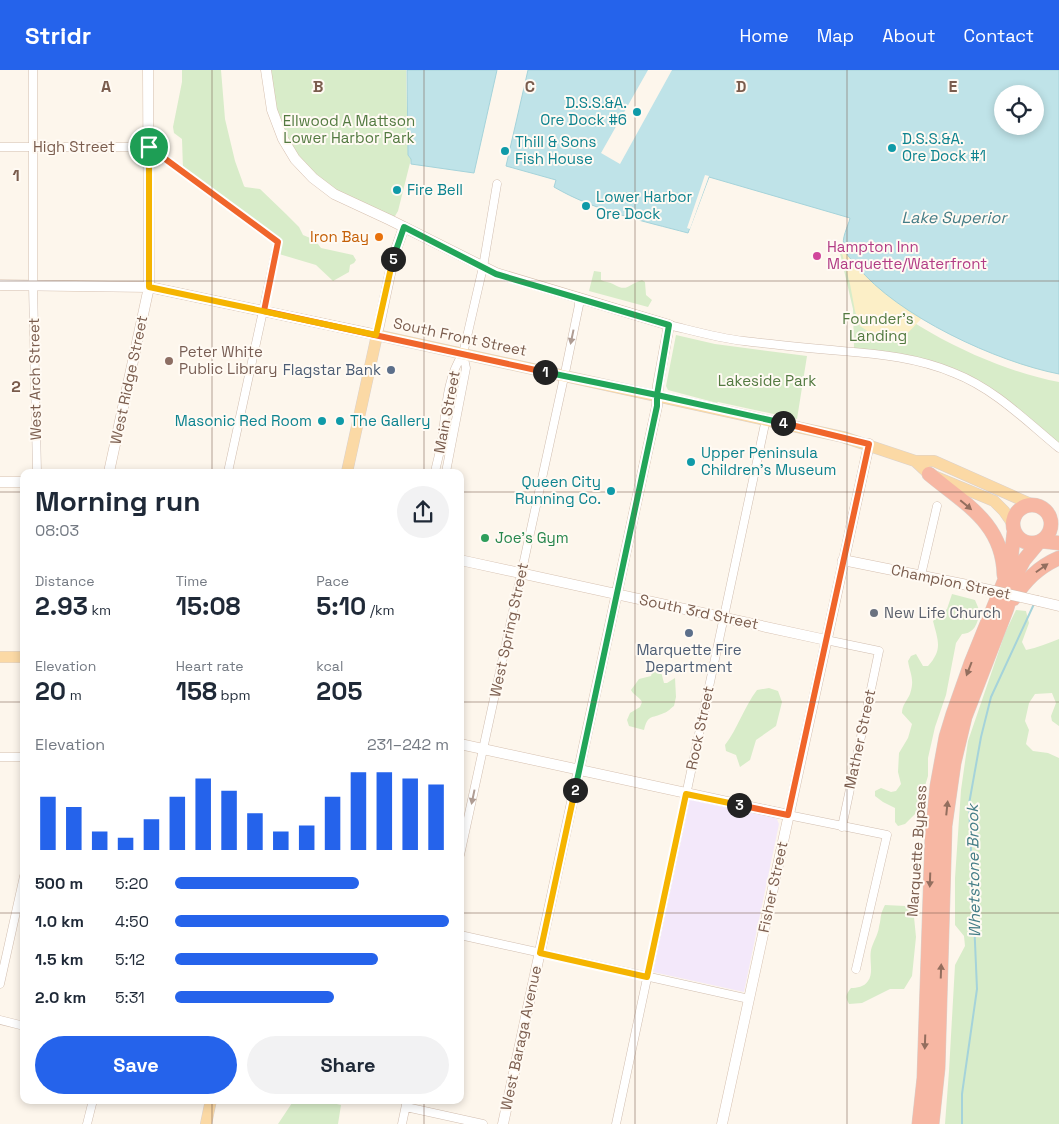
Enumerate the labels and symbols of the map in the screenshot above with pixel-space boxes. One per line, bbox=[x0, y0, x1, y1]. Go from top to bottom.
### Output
text: A bbox=[101, 76, 111, 97]
text: B bbox=[313, 76, 323, 97]
text: C bbox=[525, 76, 535, 97]
text: D bbox=[736, 76, 746, 97]
text: E bbox=[949, 76, 958, 97]
place label: D.S.S.&A. Ore Dock #6 bbox=[540, 93, 627, 129]
marker: D.S.S.&A. Ore Dock #6 bbox=[631, 106, 643, 118]
park label: Ellwood A Mattson Lower Harbor Park bbox=[283, 111, 415, 147]
pin bbox=[128, 126, 170, 168]
place label: D.S.S.&A. Ore Dock #1 bbox=[902, 129, 986, 165]
place label: Thill & Sons Fish House bbox=[515, 132, 596, 168]
street label: High Street bbox=[33, 137, 115, 156]
marker: D.S.S.&A. Ore Dock #1 bbox=[886, 142, 898, 154]
marker: Thill & Sons Fish House bbox=[499, 145, 511, 157]
text: 1 bbox=[12, 165, 20, 186]
place label: Fire Bell bbox=[407, 180, 463, 199]
marker: Fire Bell bbox=[391, 184, 403, 196]
place label: Lower Harbor Ore Dock bbox=[596, 187, 693, 223]
marker: Lower Harbor Ore Dock bbox=[580, 200, 592, 212]
water label: Lake Superior bbox=[902, 207, 1008, 228]
place label: Iron Bay bbox=[310, 227, 369, 246]
marker: Iron Bay bbox=[373, 231, 385, 243]
place label: Hampton Inn Marquette/Waterfront bbox=[827, 237, 987, 273]
pin: 5 bbox=[380, 246, 406, 272]
marker: Hampton Inn Marquette/Waterfront bbox=[811, 250, 823, 262]
park label: Founder's Landing bbox=[842, 309, 914, 345]
street label: South Front Street bbox=[392, 313, 529, 360]
street label: West Ridge Street bbox=[106, 314, 151, 446]
street label: West Arch Street bbox=[24, 317, 45, 441]
one-way arrow bbox=[568, 329, 576, 345]
place label: Peter White Public Library bbox=[179, 342, 277, 378]
marker: Peter White Public Library bbox=[163, 355, 175, 367]
place label: Flagstar Bank bbox=[283, 360, 381, 379]
pin: 1 bbox=[532, 360, 558, 384]
marker: Flagstar Bank bbox=[385, 364, 397, 376]
street label: Main Street bbox=[429, 369, 464, 455]
park label: Lakeside Park bbox=[718, 371, 816, 390]
text: 2 bbox=[11, 376, 21, 397]
pin: 4 bbox=[770, 410, 796, 436]
place label: Masonic Red Room bbox=[175, 411, 312, 430]
place label: The Gallery bbox=[350, 411, 430, 430]
marker: Masonic Red Room bbox=[316, 415, 328, 427]
marker: The Gallery bbox=[334, 415, 346, 427]
place label: Upper Peninsula Children's Museum bbox=[701, 443, 836, 479]
marker: Upper Peninsula Children's Museum bbox=[685, 456, 697, 468]
place label: Queen City Running Co. bbox=[515, 472, 601, 508]
marker: Queen City Running Co. bbox=[605, 485, 617, 497]
one-way arrow bbox=[960, 500, 973, 511]
place label: Joe's Gym bbox=[495, 528, 569, 547]
marker: Joe's Gym bbox=[479, 532, 491, 544]
street label: Champion Street bbox=[890, 560, 1013, 603]
street label: West Spring Street bbox=[485, 561, 532, 699]
one-way arrow bbox=[1035, 563, 1049, 573]
street label: South 3rd Street bbox=[638, 590, 761, 633]
place label: New Life Church bbox=[884, 603, 1001, 622]
marker: New Life Church bbox=[868, 607, 880, 619]
marker: Marquette Fire Department bbox=[683, 627, 695, 639]
place label: Marquette Fire Department bbox=[636, 640, 742, 676]
one-way arrow bbox=[965, 662, 972, 677]
street label: Rock Street bbox=[681, 684, 718, 772]
street label: Mather Street bbox=[840, 687, 879, 790]
pin: 2 bbox=[562, 778, 588, 802]
street label: Marquette Bypass bbox=[902, 784, 931, 918]
one-way arrow bbox=[469, 789, 477, 804]
pin: 3 bbox=[726, 792, 752, 818]
one-way arrow bbox=[943, 800, 951, 816]
water label: Whetstone Brook bbox=[962, 802, 985, 938]
street label: Fisher Street bbox=[754, 839, 792, 934]
one-way arrow bbox=[926, 872, 934, 888]
one-way arrow bbox=[937, 962, 945, 978]
street label: West Baraga Avenue bbox=[496, 964, 545, 1112]
one-way arrow bbox=[921, 1034, 929, 1050]

